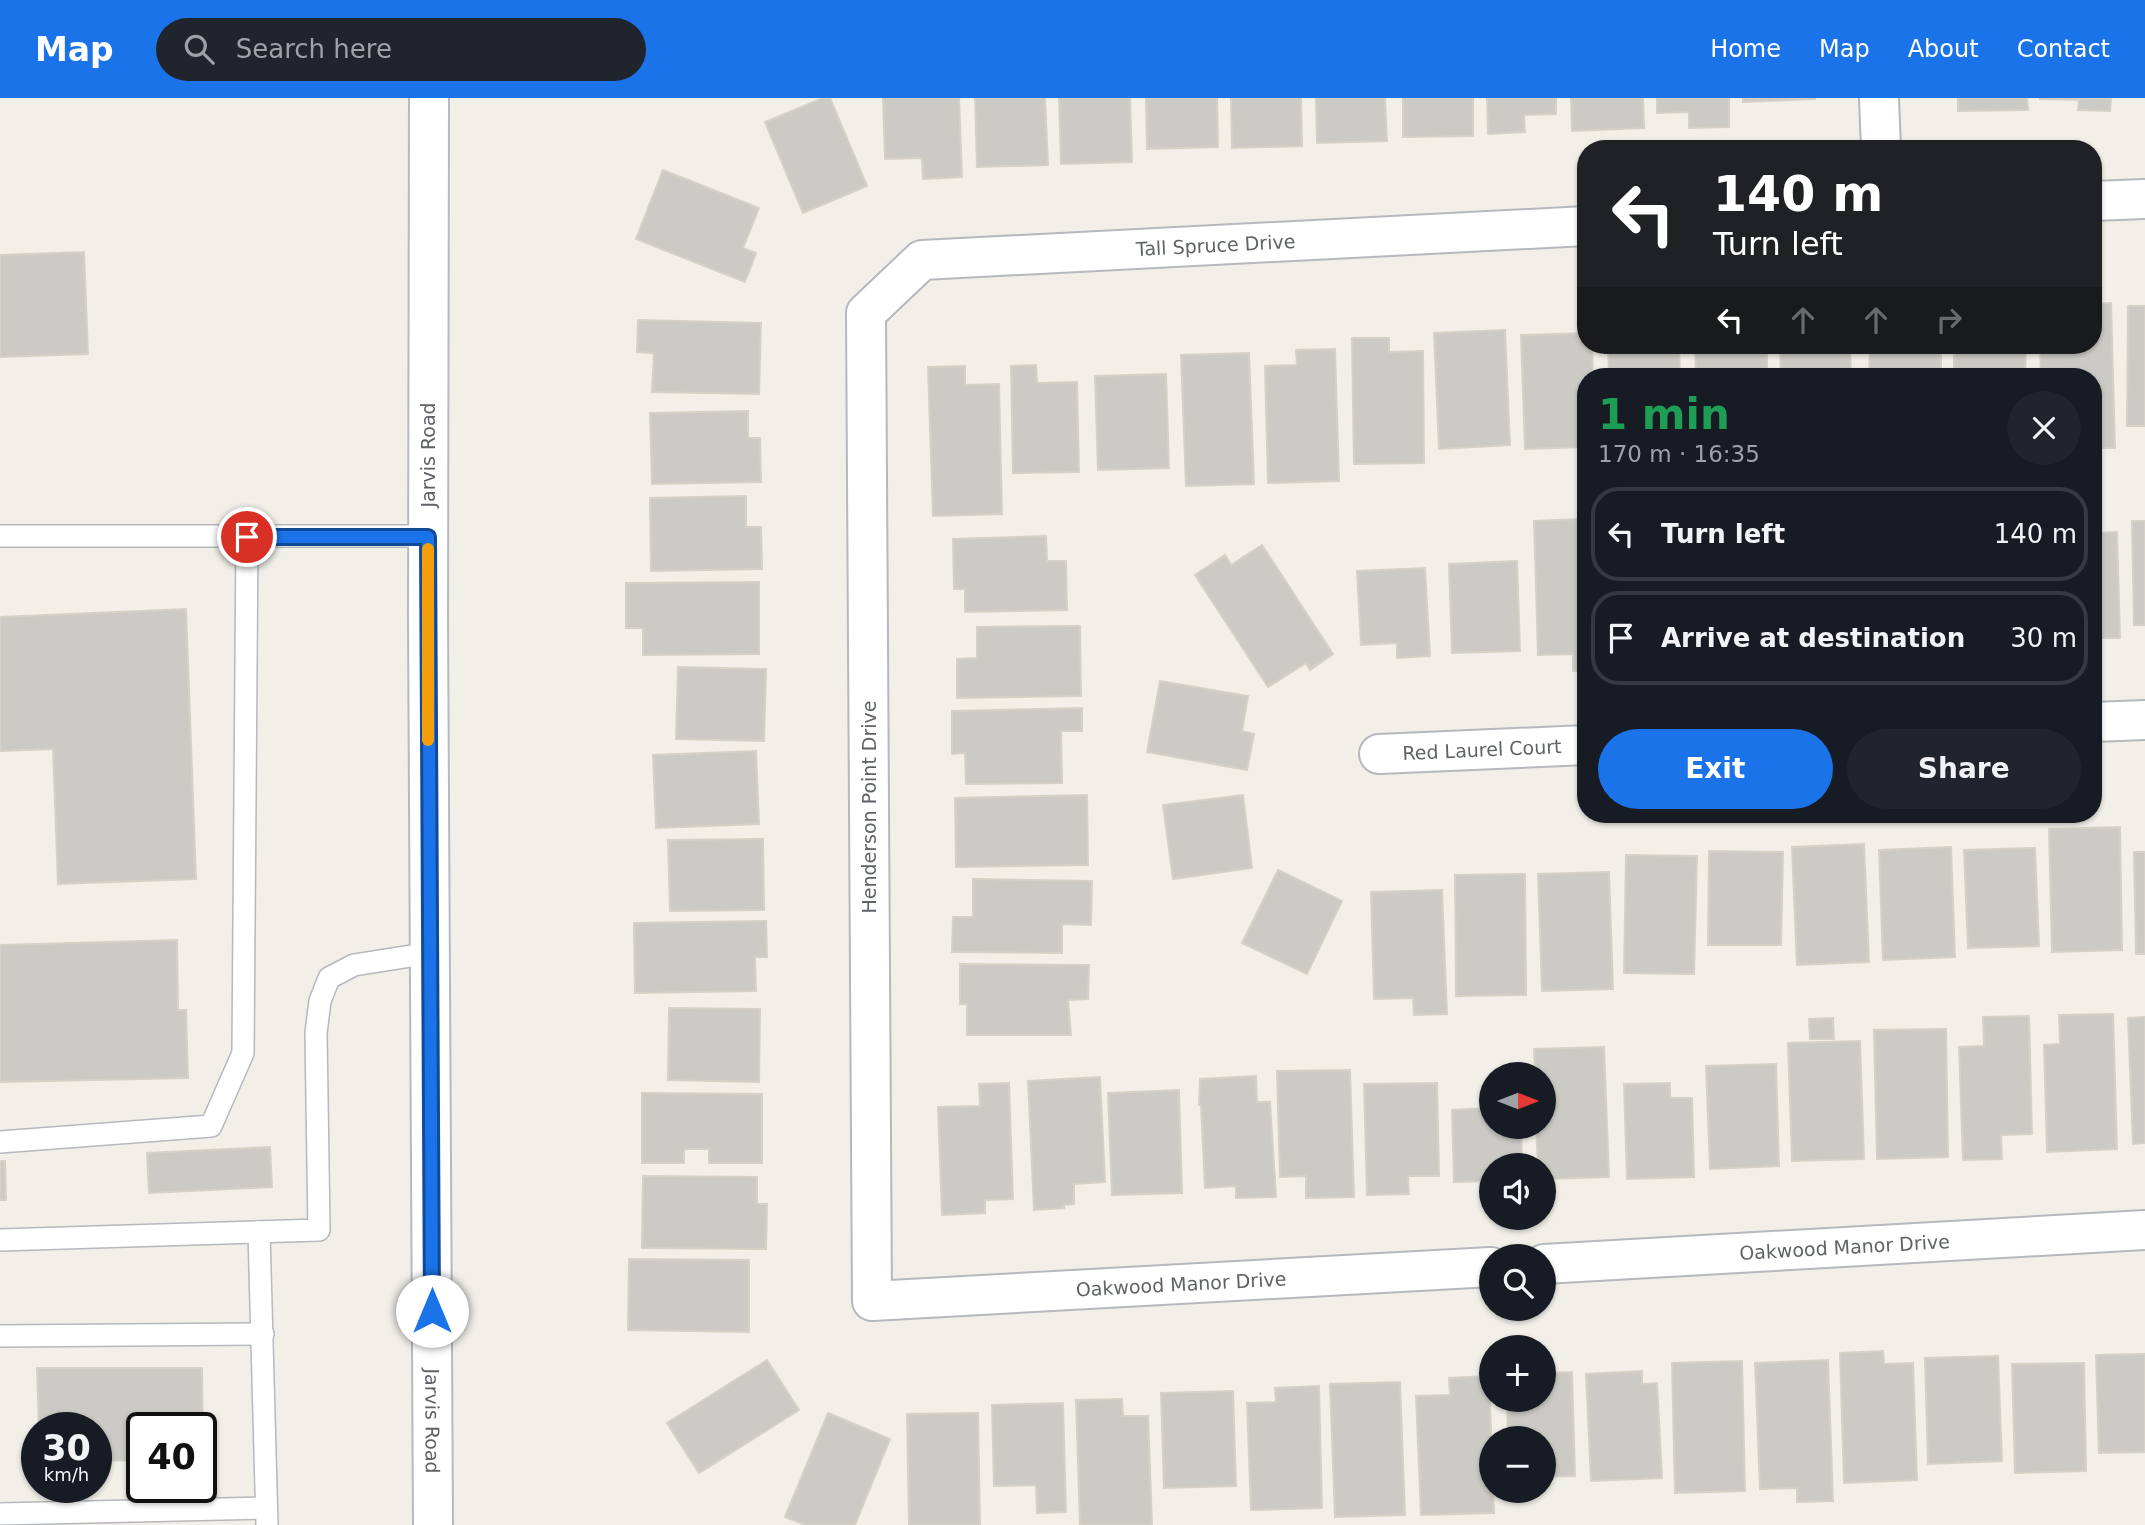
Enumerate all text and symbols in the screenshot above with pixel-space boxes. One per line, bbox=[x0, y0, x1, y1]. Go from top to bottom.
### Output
search box bbox=[156, 18, 646, 81]
text: Map bbox=[35, 30, 114, 69]
icon: search bbox=[180, 30, 218, 68]
text: Search here bbox=[236, 34, 392, 64]
text: Home bbox=[1710, 35, 1781, 63]
text: Map bbox=[1819, 35, 1870, 63]
text: About bbox=[1908, 35, 1979, 63]
text: Contact bbox=[2017, 35, 2110, 63]
text: 140 m bbox=[1713, 166, 1883, 223]
icon: left bbox=[1598, 168, 1689, 259]
text: Turn left bbox=[1713, 225, 1843, 263]
street label: Tall Spruce Drive bbox=[1134, 230, 1296, 260]
icon: left bbox=[1711, 301, 1749, 339]
icon: ahead bbox=[1784, 301, 1822, 339]
icon: ahead bbox=[1857, 301, 1895, 339]
icon: right bbox=[1930, 301, 1968, 339]
text: 1 min bbox=[1598, 390, 1730, 439]
button: close bbox=[2007, 391, 2081, 465]
street label: Jarvis Road bbox=[417, 402, 439, 509]
text: 170 m · 16:35 bbox=[1598, 441, 1760, 467]
pin bbox=[217, 507, 277, 567]
icon: left bbox=[1602, 515, 1640, 553]
icon: arrive bbox=[228, 518, 266, 556]
text: Turn left bbox=[1661, 519, 1785, 549]
text: 140 m bbox=[1994, 519, 2077, 549]
icon: arrive bbox=[1602, 619, 1640, 657]
text: Arrive at destination bbox=[1661, 623, 1965, 653]
text: 30 m bbox=[2010, 623, 2077, 653]
street label: Henderson Point Drive bbox=[858, 700, 880, 914]
button: Exit bbox=[1598, 729, 1833, 809]
button: Share bbox=[1847, 729, 2081, 809]
street label: Red Laurel Court bbox=[1402, 735, 1562, 764]
north arrow bbox=[1479, 1062, 1556, 1139]
map controls bbox=[1479, 1062, 1556, 1503]
button: sound bbox=[1479, 1153, 1556, 1230]
street label: Oakwood Manor Drive bbox=[1739, 1230, 1950, 1264]
button: search bbox=[1479, 1244, 1556, 1321]
street label: Oakwood Manor Drive bbox=[1075, 1268, 1287, 1300]
position arrow bbox=[395, 1274, 469, 1348]
button: + bbox=[1479, 1335, 1556, 1412]
street label: Jarvis Road bbox=[421, 1367, 444, 1474]
speed limit sign: 40 bbox=[126, 1412, 217, 1503]
button: − bbox=[1479, 1426, 1556, 1503]
text: 30 bbox=[42, 1428, 91, 1468]
text: km/h bbox=[44, 1464, 89, 1485]

